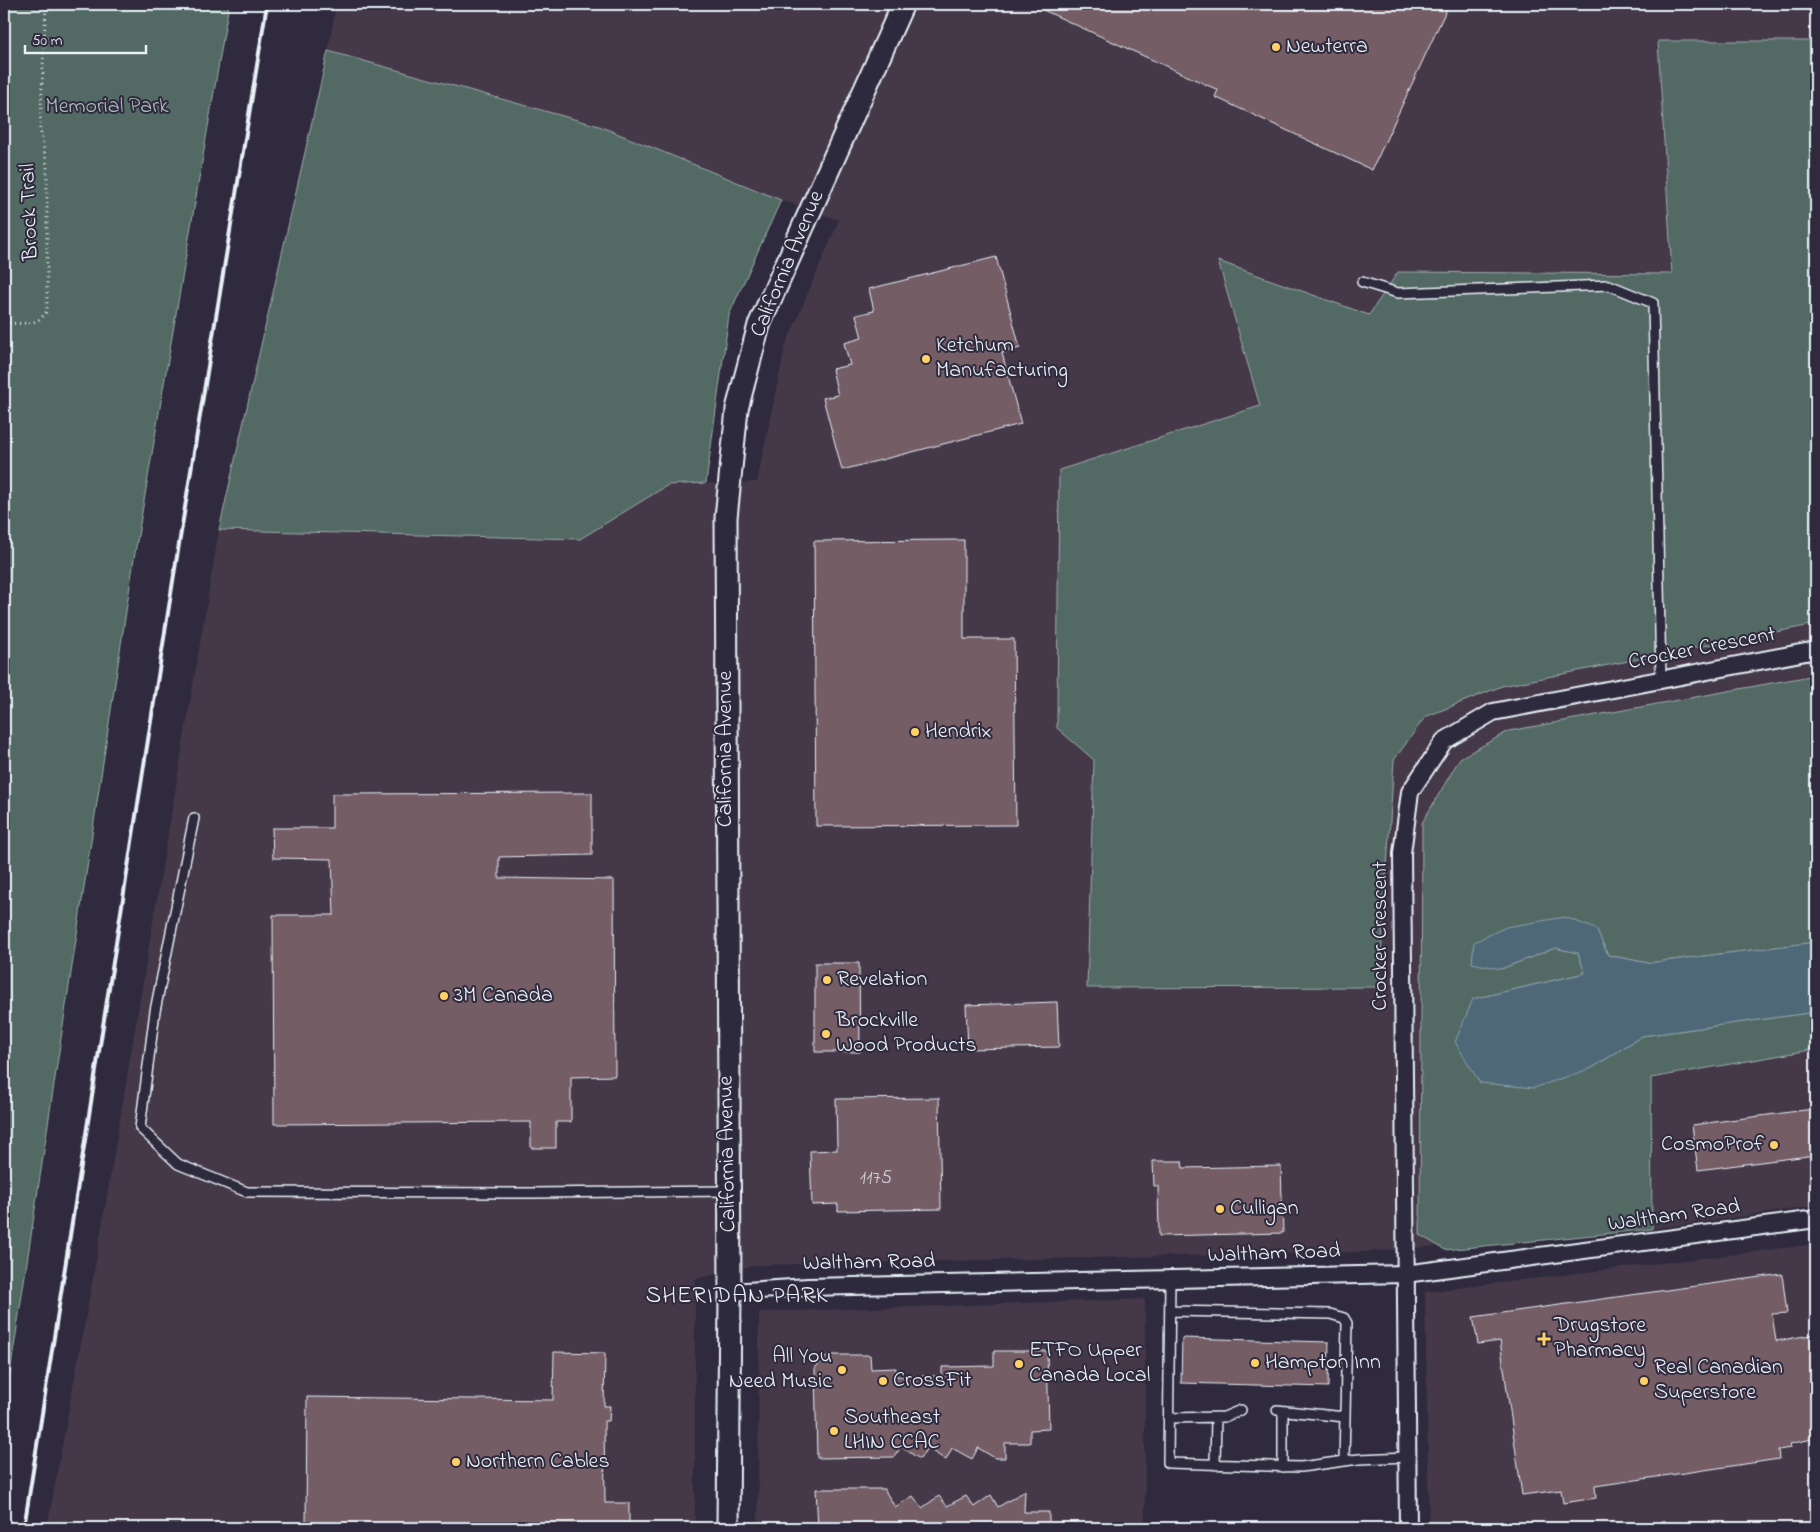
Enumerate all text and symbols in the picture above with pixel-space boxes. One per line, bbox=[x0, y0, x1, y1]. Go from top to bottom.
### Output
scale bar bbox=[25, 22, 146, 54]
text: 50 m bbox=[32, 30, 63, 52]
place label: Newterra bbox=[1286, 31, 1368, 63]
marker: Newterra bbox=[1270, 41, 1282, 53]
park label: Memorial Park bbox=[45, 91, 169, 123]
street label: Brock Trail bbox=[12, 163, 48, 262]
street label: California Avenue bbox=[743, 185, 833, 342]
place label: Ketchum Manufacturing bbox=[936, 330, 1068, 388]
marker: Ketchum Manufacturing bbox=[920, 353, 932, 365]
street label: Crocker Crescent bbox=[1625, 619, 1779, 679]
street label: California Avenue bbox=[710, 670, 742, 827]
place label: Hendrix bbox=[925, 716, 992, 748]
marker: Hendrix bbox=[909, 726, 921, 738]
street label: Crocker Crescent bbox=[1365, 861, 1397, 1011]
place label: Revelation bbox=[837, 964, 927, 996]
marker: Revelation bbox=[821, 974, 833, 986]
place label: 3M Canada bbox=[454, 980, 553, 1012]
marker: 3M Canada bbox=[438, 990, 450, 1002]
place label: Brockville Wood Products bbox=[835, 1005, 977, 1062]
marker: Brockville Wood Products bbox=[820, 1028, 832, 1040]
street label: California Avenue bbox=[711, 1075, 745, 1233]
place label: CosmoProf bbox=[1661, 1129, 1765, 1161]
marker: CosmoProf bbox=[1768, 1139, 1780, 1151]
house number: 1175 bbox=[860, 1164, 892, 1193]
street label: Waltham Road bbox=[1606, 1191, 1742, 1241]
place label: Culligan bbox=[1230, 1193, 1299, 1226]
marker: Culligan bbox=[1214, 1203, 1226, 1215]
street label: Waltham Road bbox=[1207, 1236, 1341, 1272]
street label: Waltham Road bbox=[802, 1246, 936, 1280]
district label: SHERIDAN PARK bbox=[646, 1279, 828, 1314]
place label: Drugstore Pharmacy bbox=[1553, 1310, 1646, 1368]
marker: Drugstore Pharmacy bbox=[1538, 1333, 1550, 1345]
place label: ETFO Upper Canada Local bbox=[1029, 1335, 1150, 1392]
place label: All You Need Music bbox=[729, 1341, 832, 1398]
place label: Hampton Inn bbox=[1265, 1347, 1381, 1379]
place label: Real Canadian Superstore bbox=[1654, 1352, 1783, 1409]
marker: Hampton Inn bbox=[1249, 1357, 1261, 1369]
marker: ETFO Upper Canada Local bbox=[1013, 1358, 1025, 1370]
marker: All You Need Music bbox=[836, 1364, 848, 1376]
place label: CrossFit bbox=[893, 1365, 972, 1397]
marker: CrossFit bbox=[877, 1375, 889, 1387]
marker: Real Canadian Superstore bbox=[1638, 1375, 1650, 1387]
place label: Southeast LHIN CCAC bbox=[844, 1402, 941, 1459]
marker: Southeast LHIN CCAC bbox=[828, 1425, 840, 1437]
place label: Northern Cables bbox=[466, 1446, 610, 1478]
marker: Northern Cables bbox=[450, 1456, 462, 1468]

